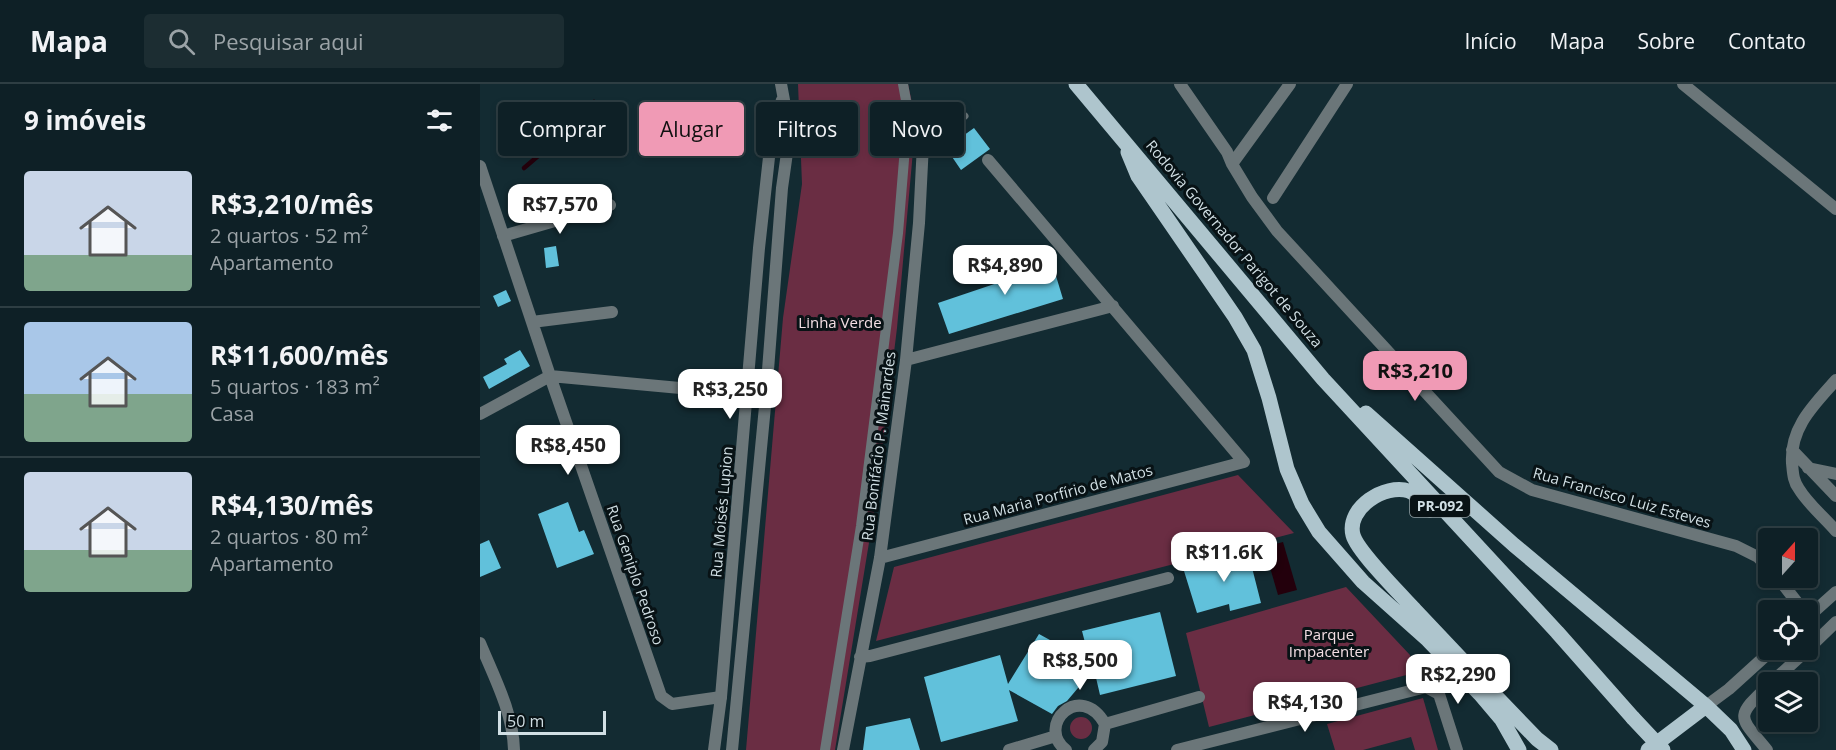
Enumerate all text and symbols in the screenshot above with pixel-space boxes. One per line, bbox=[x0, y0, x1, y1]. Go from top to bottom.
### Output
search box bbox=[144, 14, 564, 68]
text: Mapa bbox=[30, 22, 108, 60]
icon: search bbox=[165, 25, 198, 58]
text: Pesquisar aqui bbox=[213, 26, 364, 56]
text: Início bbox=[1464, 27, 1517, 55]
text: Mapa bbox=[1550, 27, 1605, 55]
text: Sobre bbox=[1638, 27, 1695, 55]
text: Contato bbox=[1728, 27, 1806, 55]
text: 9 imóveis bbox=[24, 102, 146, 138]
chip: Comprar bbox=[498, 102, 627, 156]
chip: Alugar bbox=[639, 102, 744, 156]
chip: Filtros bbox=[756, 102, 858, 156]
chip: Novo bbox=[870, 102, 964, 156]
icon: filters bbox=[423, 104, 456, 137]
street label: Rodovia Governador Parigot de Souza bbox=[1142, 136, 1328, 351]
pin: R$7,570 bbox=[505, 184, 615, 235]
text: R$3,210/mês bbox=[210, 186, 373, 222]
text: R$7,570 bbox=[522, 190, 598, 217]
icon: home bbox=[72, 195, 144, 267]
text: 2 quartos · 52 m² bbox=[210, 222, 368, 249]
pin: R$4,890 bbox=[950, 245, 1060, 296]
text: Apartamento bbox=[210, 249, 334, 276]
text: R$4,890 bbox=[967, 251, 1043, 278]
park label: Linha Verde bbox=[798, 312, 882, 332]
text: R$11,600/mês bbox=[210, 337, 388, 373]
icon: home bbox=[72, 346, 144, 418]
street label: Rua Bonifácio P. Mainardes bbox=[856, 350, 900, 542]
pin: R$3,210 bbox=[1360, 351, 1470, 402]
text: R$3,210 bbox=[1377, 357, 1453, 384]
pin: R$3,250 bbox=[675, 369, 785, 420]
text: 5 quartos · 183 m² bbox=[210, 373, 380, 400]
text: R$3,250 bbox=[692, 375, 768, 402]
text: Casa bbox=[210, 400, 254, 427]
pin: R$8,450 bbox=[513, 425, 623, 476]
text: R$8,450 bbox=[530, 431, 606, 458]
street label: Rua Moisés Lupion bbox=[705, 445, 737, 578]
street label: Rua Maria Porfírio de Matos bbox=[961, 459, 1155, 529]
street label: Rua Francisco Luiz Esteves bbox=[1531, 462, 1714, 532]
text: R$4,130/mês bbox=[210, 487, 373, 523]
road number: PR-092 bbox=[1410, 495, 1470, 517]
icon: home bbox=[72, 496, 144, 568]
street label: Rua Geniplo Pedroso bbox=[603, 502, 669, 647]
text: 2 quartos · 80 m² bbox=[210, 523, 368, 550]
north arrow bbox=[1758, 528, 1818, 588]
map controls bbox=[1758, 528, 1818, 732]
pin: R$11.6K bbox=[1169, 532, 1279, 583]
text: R$11.6K bbox=[1185, 538, 1263, 565]
text: Apartamento bbox=[210, 550, 334, 577]
button: locate bbox=[1758, 600, 1818, 660]
park label: Parque Impacenter bbox=[1289, 624, 1369, 661]
pin: R$8,500 bbox=[1025, 640, 1135, 691]
text: R$8,500 bbox=[1042, 646, 1118, 673]
pin: R$2,290 bbox=[1403, 654, 1513, 705]
text: R$2,290 bbox=[1420, 660, 1496, 687]
button: layers bbox=[1758, 672, 1818, 732]
pin: R$4,130 bbox=[1250, 682, 1360, 733]
text: R$4,130 bbox=[1267, 688, 1343, 715]
scale bar bbox=[498, 708, 606, 736]
text: 50 m bbox=[507, 710, 544, 732]

